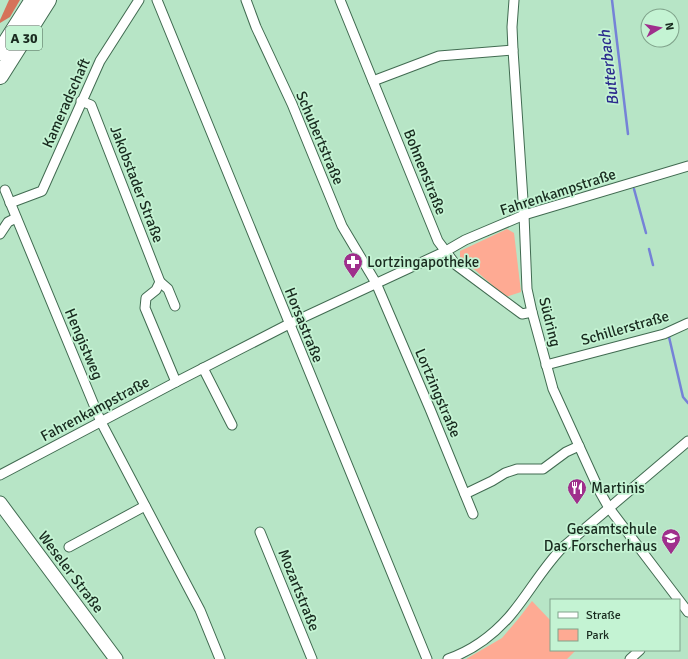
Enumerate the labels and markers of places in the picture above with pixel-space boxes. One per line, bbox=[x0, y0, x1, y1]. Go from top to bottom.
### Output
pharmacy icon: Lortzingapotheke bbox=[342, 251, 364, 279]
place label: Lortzingapotheke bbox=[367, 253, 479, 271]
restaurant icon: Martinis bbox=[566, 477, 588, 505]
place label: Martinis bbox=[591, 479, 645, 497]
place label: Gesamtschule Das Forscherhaus bbox=[544, 520, 657, 555]
school or university icon: Gesamtschule Das Forscherhaus bbox=[660, 527, 682, 555]

